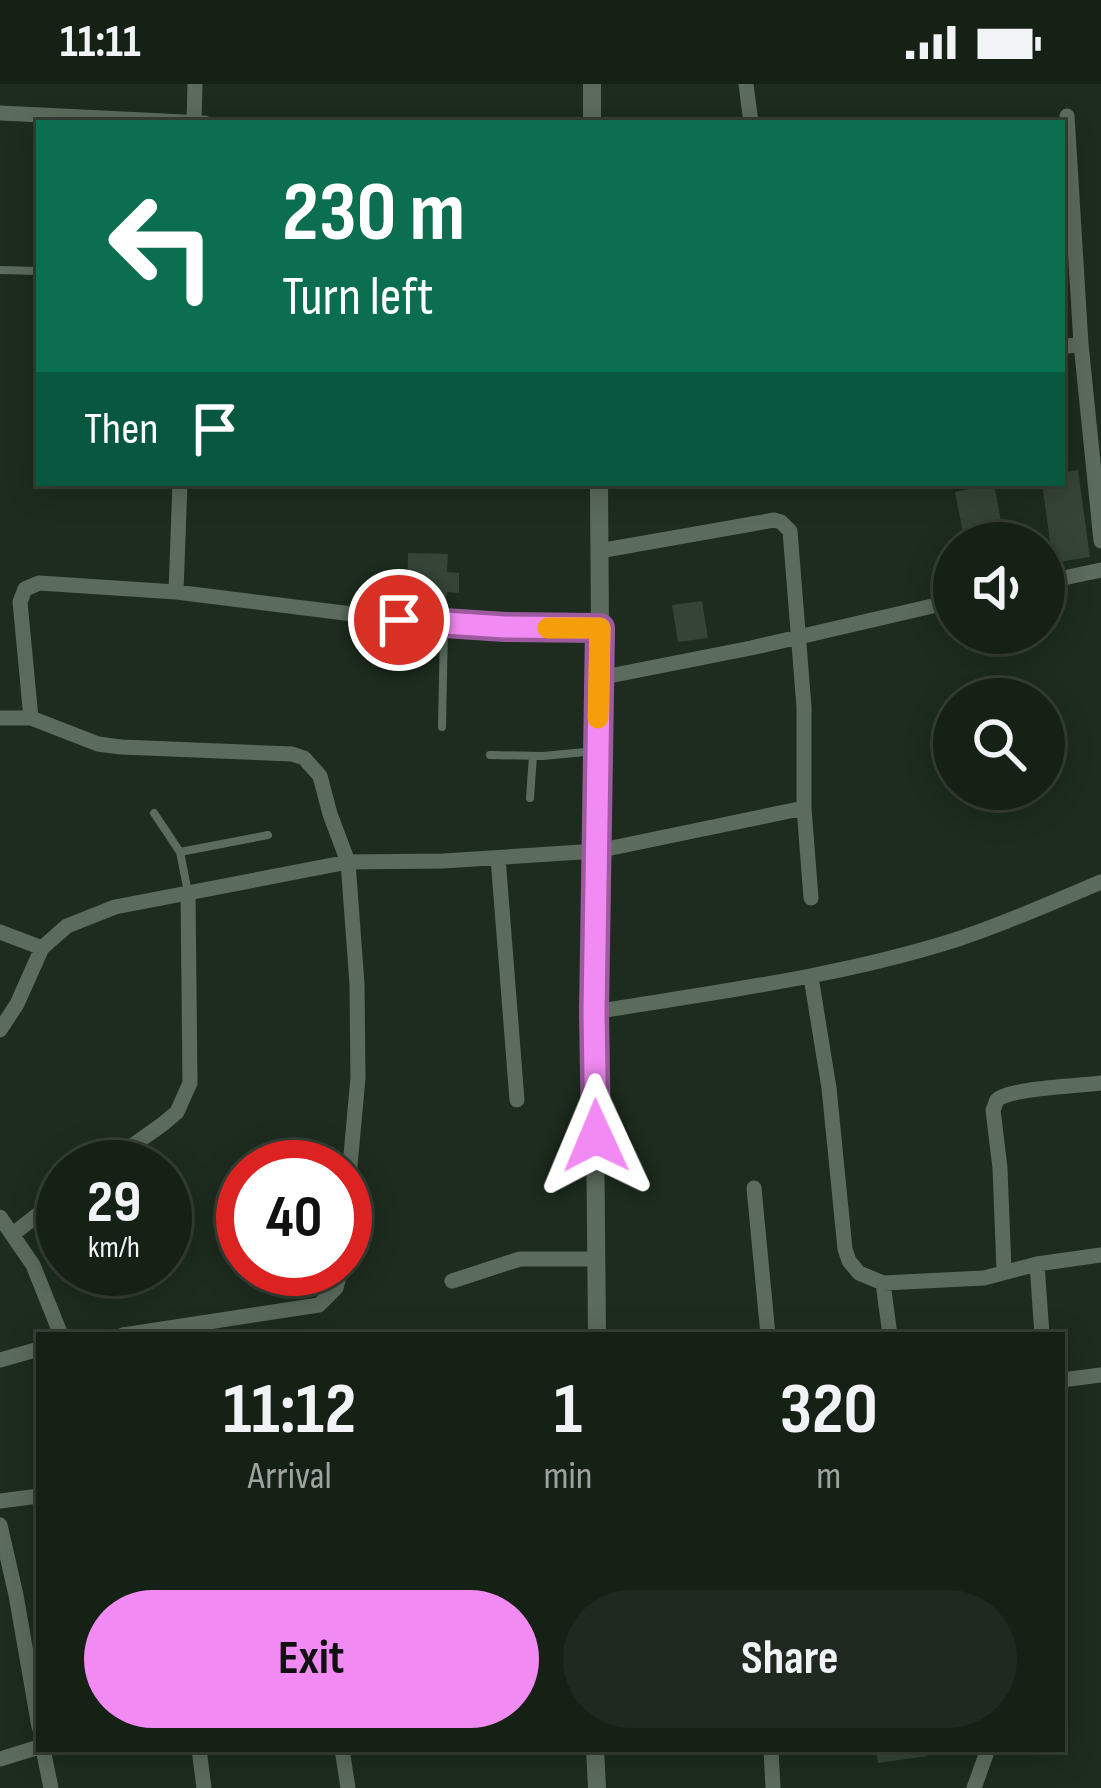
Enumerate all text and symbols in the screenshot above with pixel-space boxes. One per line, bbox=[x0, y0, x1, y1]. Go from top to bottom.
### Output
text: 11:11 bbox=[60, 15, 141, 70]
text: 230 m bbox=[282, 163, 465, 264]
icon: left bbox=[84, 168, 240, 324]
text: Turn left bbox=[282, 265, 434, 330]
icon: arrive bbox=[182, 396, 248, 462]
text: Then bbox=[84, 402, 158, 457]
map controls bbox=[933, 522, 1065, 810]
button: sound bbox=[933, 522, 1065, 654]
pin bbox=[348, 569, 450, 671]
icon: arrive bbox=[366, 587, 432, 653]
button: search bbox=[933, 678, 1065, 810]
position arrow bbox=[533, 1073, 659, 1199]
speed limit sign: 40 bbox=[216, 1140, 372, 1296]
text: 29 bbox=[87, 1167, 141, 1239]
text: km/h bbox=[88, 1230, 140, 1266]
text: 11:12 bbox=[223, 1367, 356, 1454]
text: 1 bbox=[554, 1367, 582, 1454]
text: 320 bbox=[780, 1367, 878, 1454]
text: Arrival bbox=[248, 1453, 332, 1500]
text: min bbox=[544, 1453, 592, 1500]
text: m bbox=[816, 1453, 841, 1500]
button: Exit bbox=[84, 1590, 539, 1728]
button: Share bbox=[563, 1590, 1017, 1728]

